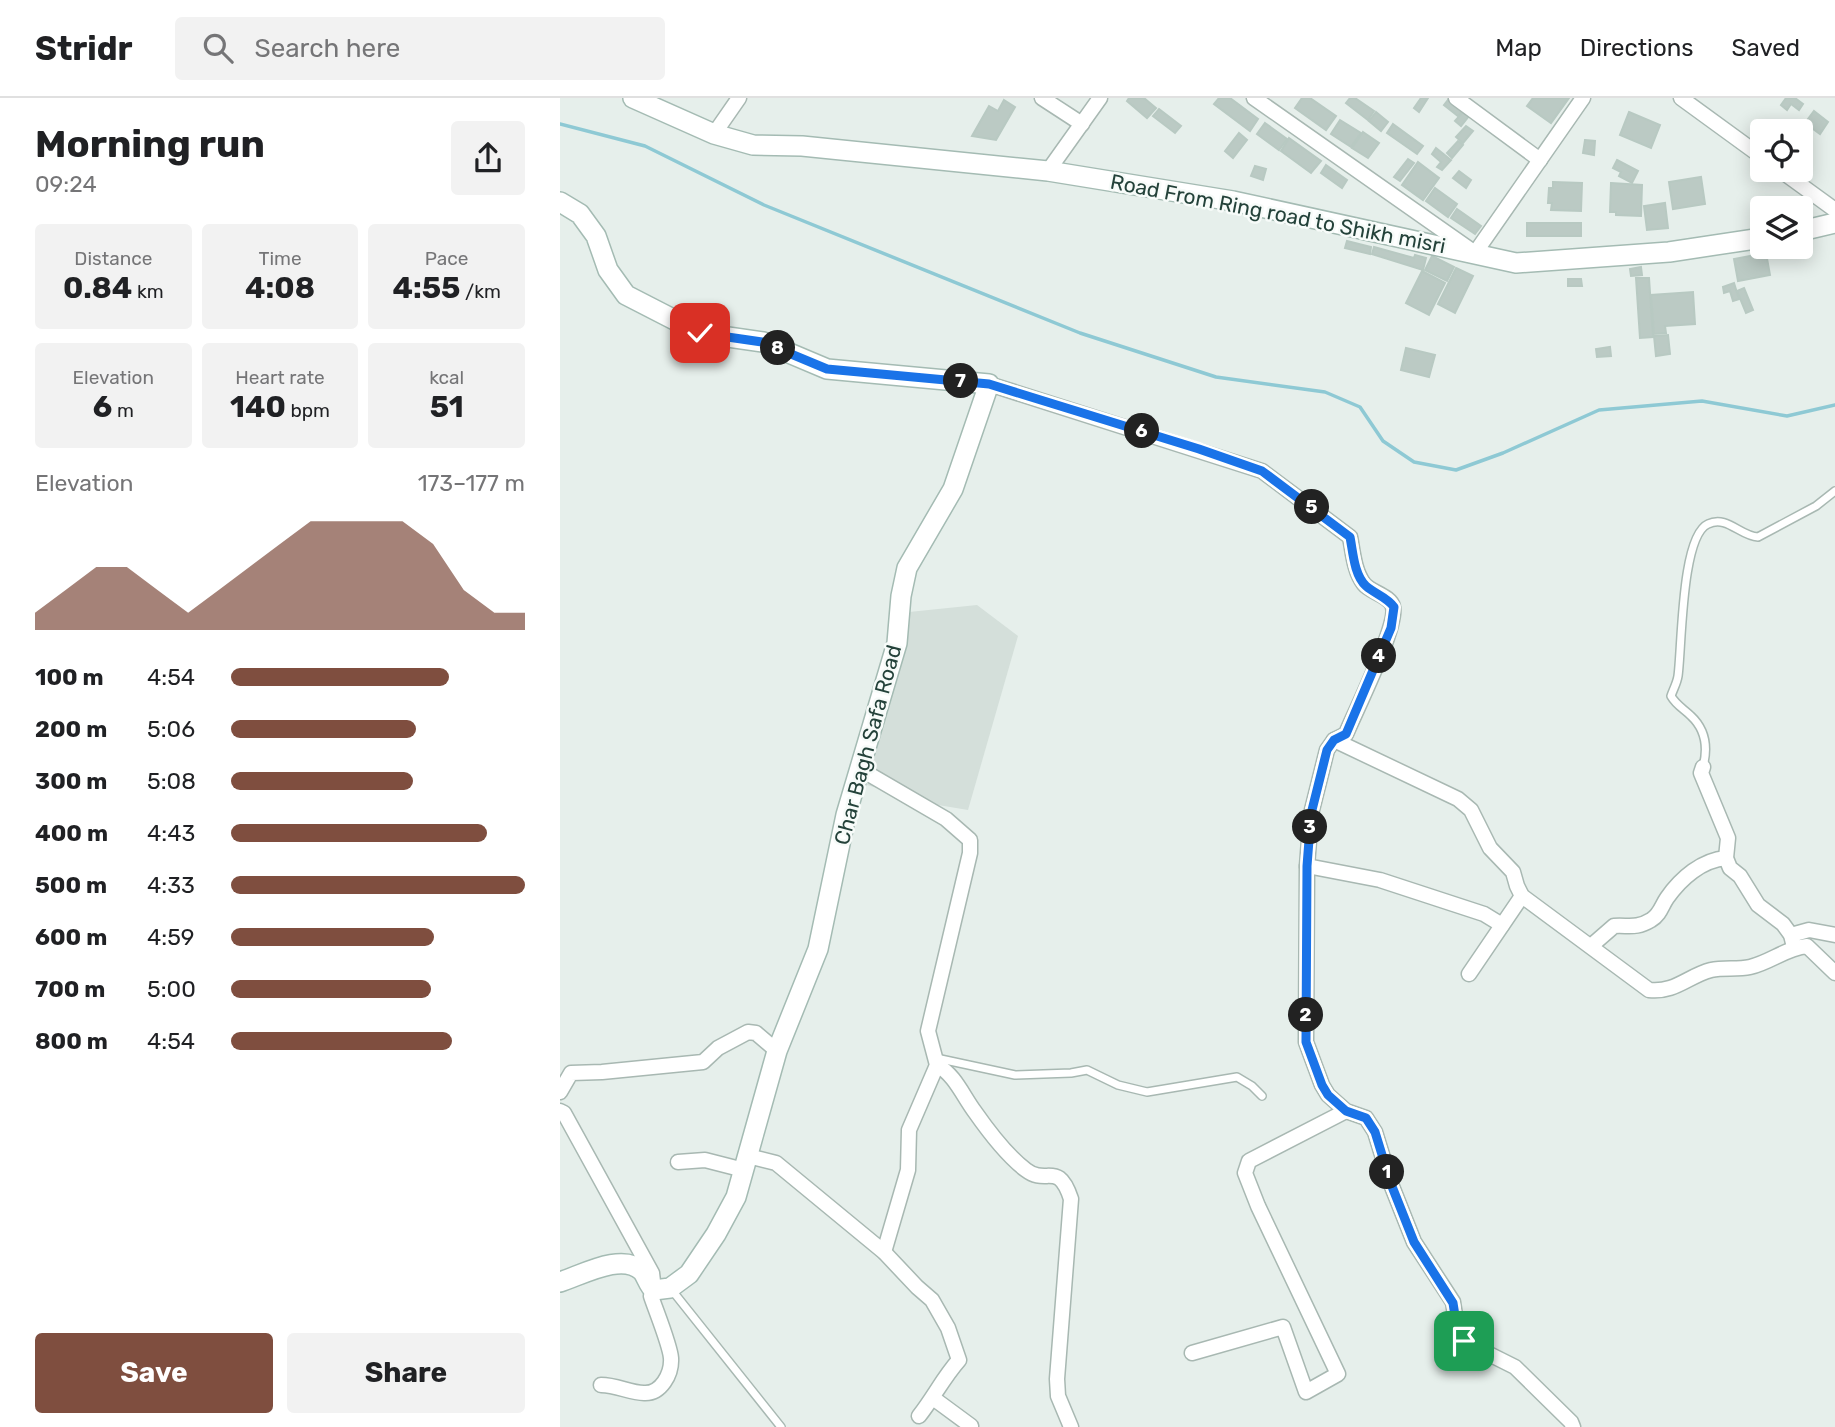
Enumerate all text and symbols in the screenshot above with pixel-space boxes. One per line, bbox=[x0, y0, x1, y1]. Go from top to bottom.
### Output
search box bbox=[175, 17, 665, 80]
text: Stridr bbox=[35, 29, 133, 68]
icon: search bbox=[199, 29, 237, 67]
text: Search here bbox=[255, 33, 400, 64]
text: Map bbox=[1495, 34, 1542, 62]
text: Directions bbox=[1580, 34, 1693, 62]
text: Saved bbox=[1731, 34, 1800, 62]
map controls bbox=[1750, 119, 1813, 259]
button: locate bbox=[1750, 119, 1813, 182]
text: Morning run bbox=[35, 121, 265, 167]
button: share bbox=[451, 121, 525, 195]
street label: Road From Ring road to Shikh misri bbox=[1108, 169, 1448, 258]
text: 09:24 bbox=[35, 170, 97, 198]
button: layers bbox=[1750, 196, 1813, 259]
text: Distance bbox=[74, 247, 152, 270]
text: Time bbox=[258, 247, 302, 270]
text: Pace bbox=[425, 247, 468, 270]
text: 0.84 bbox=[63, 270, 132, 306]
text: 4:08 bbox=[245, 270, 315, 306]
text: 4:55 bbox=[392, 270, 460, 306]
text: km bbox=[132, 280, 164, 303]
text: /km bbox=[460, 280, 501, 303]
pin bbox=[670, 303, 730, 363]
icon: check bbox=[681, 314, 719, 352]
pin: 8 bbox=[760, 330, 795, 366]
text: 8 bbox=[771, 336, 784, 359]
pin: 7 bbox=[944, 364, 978, 398]
text: Elevation bbox=[73, 366, 154, 389]
text: Heart rate bbox=[235, 366, 325, 389]
text: kcal bbox=[429, 366, 464, 389]
text: 7 bbox=[955, 369, 966, 392]
text: 6 bbox=[93, 389, 112, 425]
text: 140 bbox=[230, 389, 286, 425]
text: 51 bbox=[430, 389, 464, 425]
text: m bbox=[112, 399, 134, 422]
text: bpm bbox=[286, 399, 330, 422]
pin: 6 bbox=[1124, 414, 1160, 448]
text: 6 bbox=[1135, 419, 1148, 442]
text: Elevation bbox=[35, 469, 134, 497]
text: 173–177 m bbox=[418, 469, 525, 497]
pin: 5 bbox=[1294, 490, 1330, 524]
text: 5 bbox=[1305, 495, 1318, 518]
pin: 4 bbox=[1362, 638, 1396, 674]
street label: Char Bagh Safa Road bbox=[829, 642, 906, 848]
text: 4 bbox=[1372, 644, 1385, 667]
text: 100 m bbox=[35, 663, 104, 691]
text: 4:54 bbox=[147, 663, 195, 691]
text: 200 m bbox=[35, 715, 107, 743]
text: 5:06 bbox=[147, 715, 195, 743]
text: 300 m bbox=[35, 767, 107, 795]
text: 5:08 bbox=[147, 767, 196, 795]
pin: 3 bbox=[1292, 810, 1328, 844]
text: 3 bbox=[1303, 815, 1316, 838]
text: 400 m bbox=[35, 819, 108, 847]
text: 4:43 bbox=[147, 819, 195, 847]
text: 500 m bbox=[35, 871, 107, 899]
text: 4:33 bbox=[147, 871, 195, 899]
text: 600 m bbox=[35, 923, 107, 951]
text: 4:59 bbox=[147, 923, 194, 951]
text: 700 m bbox=[35, 975, 105, 1003]
text: 5:00 bbox=[147, 975, 196, 1003]
pin: 2 bbox=[1288, 998, 1324, 1032]
text: 2 bbox=[1299, 1003, 1312, 1026]
text: 800 m bbox=[35, 1027, 108, 1055]
text: 4:54 bbox=[147, 1027, 195, 1055]
pin: 1 bbox=[1370, 1154, 1404, 1190]
text: 1 bbox=[1382, 1160, 1391, 1183]
pin bbox=[1434, 1311, 1494, 1371]
icon: arrive bbox=[1445, 1322, 1483, 1360]
button: Save bbox=[35, 1333, 273, 1413]
button: Share bbox=[287, 1333, 525, 1413]

